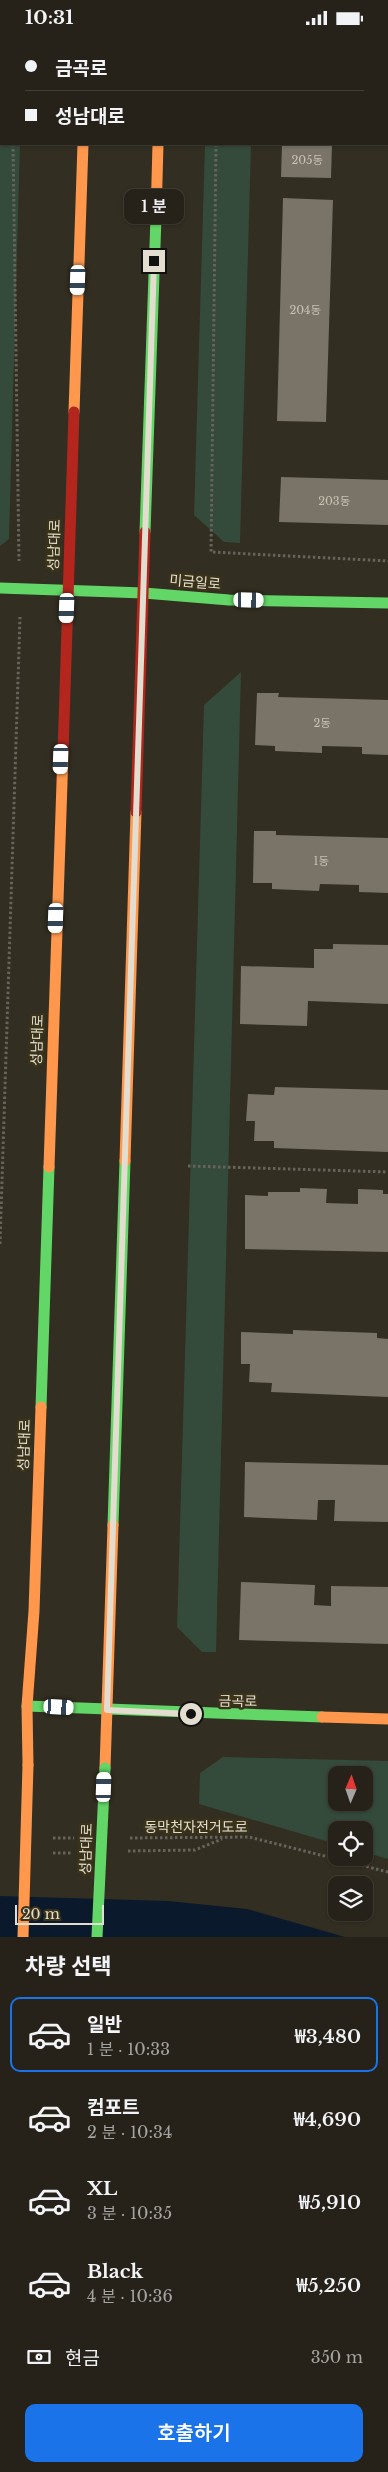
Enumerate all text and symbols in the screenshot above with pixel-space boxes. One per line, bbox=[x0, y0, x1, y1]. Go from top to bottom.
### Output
text: 10:31 bbox=[25, 6, 73, 29]
text: 금곡로 bbox=[55, 57, 107, 80]
text: 성남대로 bbox=[55, 105, 125, 128]
house number: 205동 bbox=[292, 153, 323, 167]
callout: 1 분 bbox=[124, 189, 184, 223]
text: 1 분 bbox=[141, 196, 167, 216]
route end bbox=[143, 250, 165, 272]
car bbox=[69, 265, 86, 295]
house number: 204동 bbox=[289, 303, 321, 317]
house number: 203동 bbox=[318, 494, 350, 508]
street label: 성남대로 bbox=[44, 519, 64, 571]
street label: 미금일로 bbox=[169, 571, 222, 593]
car bbox=[233, 592, 264, 608]
car bbox=[58, 593, 75, 623]
house number: 2동 bbox=[314, 716, 330, 730]
car bbox=[52, 744, 69, 774]
house number: 1동 bbox=[313, 854, 329, 868]
car bbox=[47, 903, 64, 933]
street label: 성남대로 bbox=[27, 1014, 47, 1066]
street label: 성남대로 bbox=[14, 1419, 34, 1471]
street label: 금곡로 bbox=[219, 1692, 258, 1710]
car bbox=[43, 1699, 74, 1715]
route start bbox=[180, 1703, 202, 1725]
north arrow bbox=[328, 1766, 372, 1811]
map controls bbox=[328, 1766, 373, 1921]
car bbox=[95, 1772, 112, 1802]
street label: 동막천자전거도로 bbox=[144, 1818, 248, 1836]
button: locate bbox=[328, 1821, 373, 1866]
street label: 성남대로 bbox=[76, 1823, 96, 1875]
button: layers bbox=[328, 1876, 373, 1921]
scale bar bbox=[15, 1902, 104, 1925]
text: 20 m bbox=[22, 1905, 60, 1923]
text: 차량 선택 bbox=[25, 1953, 112, 1980]
icon: car bbox=[27, 2012, 72, 2057]
text: 일반 bbox=[87, 2013, 122, 2036]
text: ₩3,480 bbox=[295, 2025, 361, 2048]
text: 1 분 · 10:33 bbox=[87, 2039, 170, 2059]
icon: car bbox=[27, 2095, 72, 2140]
text: 컴포트 bbox=[87, 2096, 139, 2119]
text: ₩4,690 bbox=[294, 2108, 361, 2131]
text: 2 분 · 10:34 bbox=[87, 2122, 172, 2142]
text: XL bbox=[87, 2177, 117, 2200]
icon: car bbox=[27, 2178, 72, 2223]
text: ₩5,910 bbox=[299, 2191, 361, 2214]
text: 3 분 · 10:35 bbox=[87, 2203, 172, 2223]
text: Black bbox=[87, 2260, 143, 2283]
icon: car bbox=[27, 2261, 72, 2306]
text: ₩5,250 bbox=[296, 2274, 361, 2297]
text: 4 분 · 10:36 bbox=[87, 2286, 173, 2306]
icon: cash bbox=[25, 2343, 53, 2371]
text: 현금 bbox=[65, 2347, 100, 2370]
text: 350 m bbox=[311, 2347, 363, 2367]
button: 호출하기 bbox=[25, 2404, 363, 2462]

